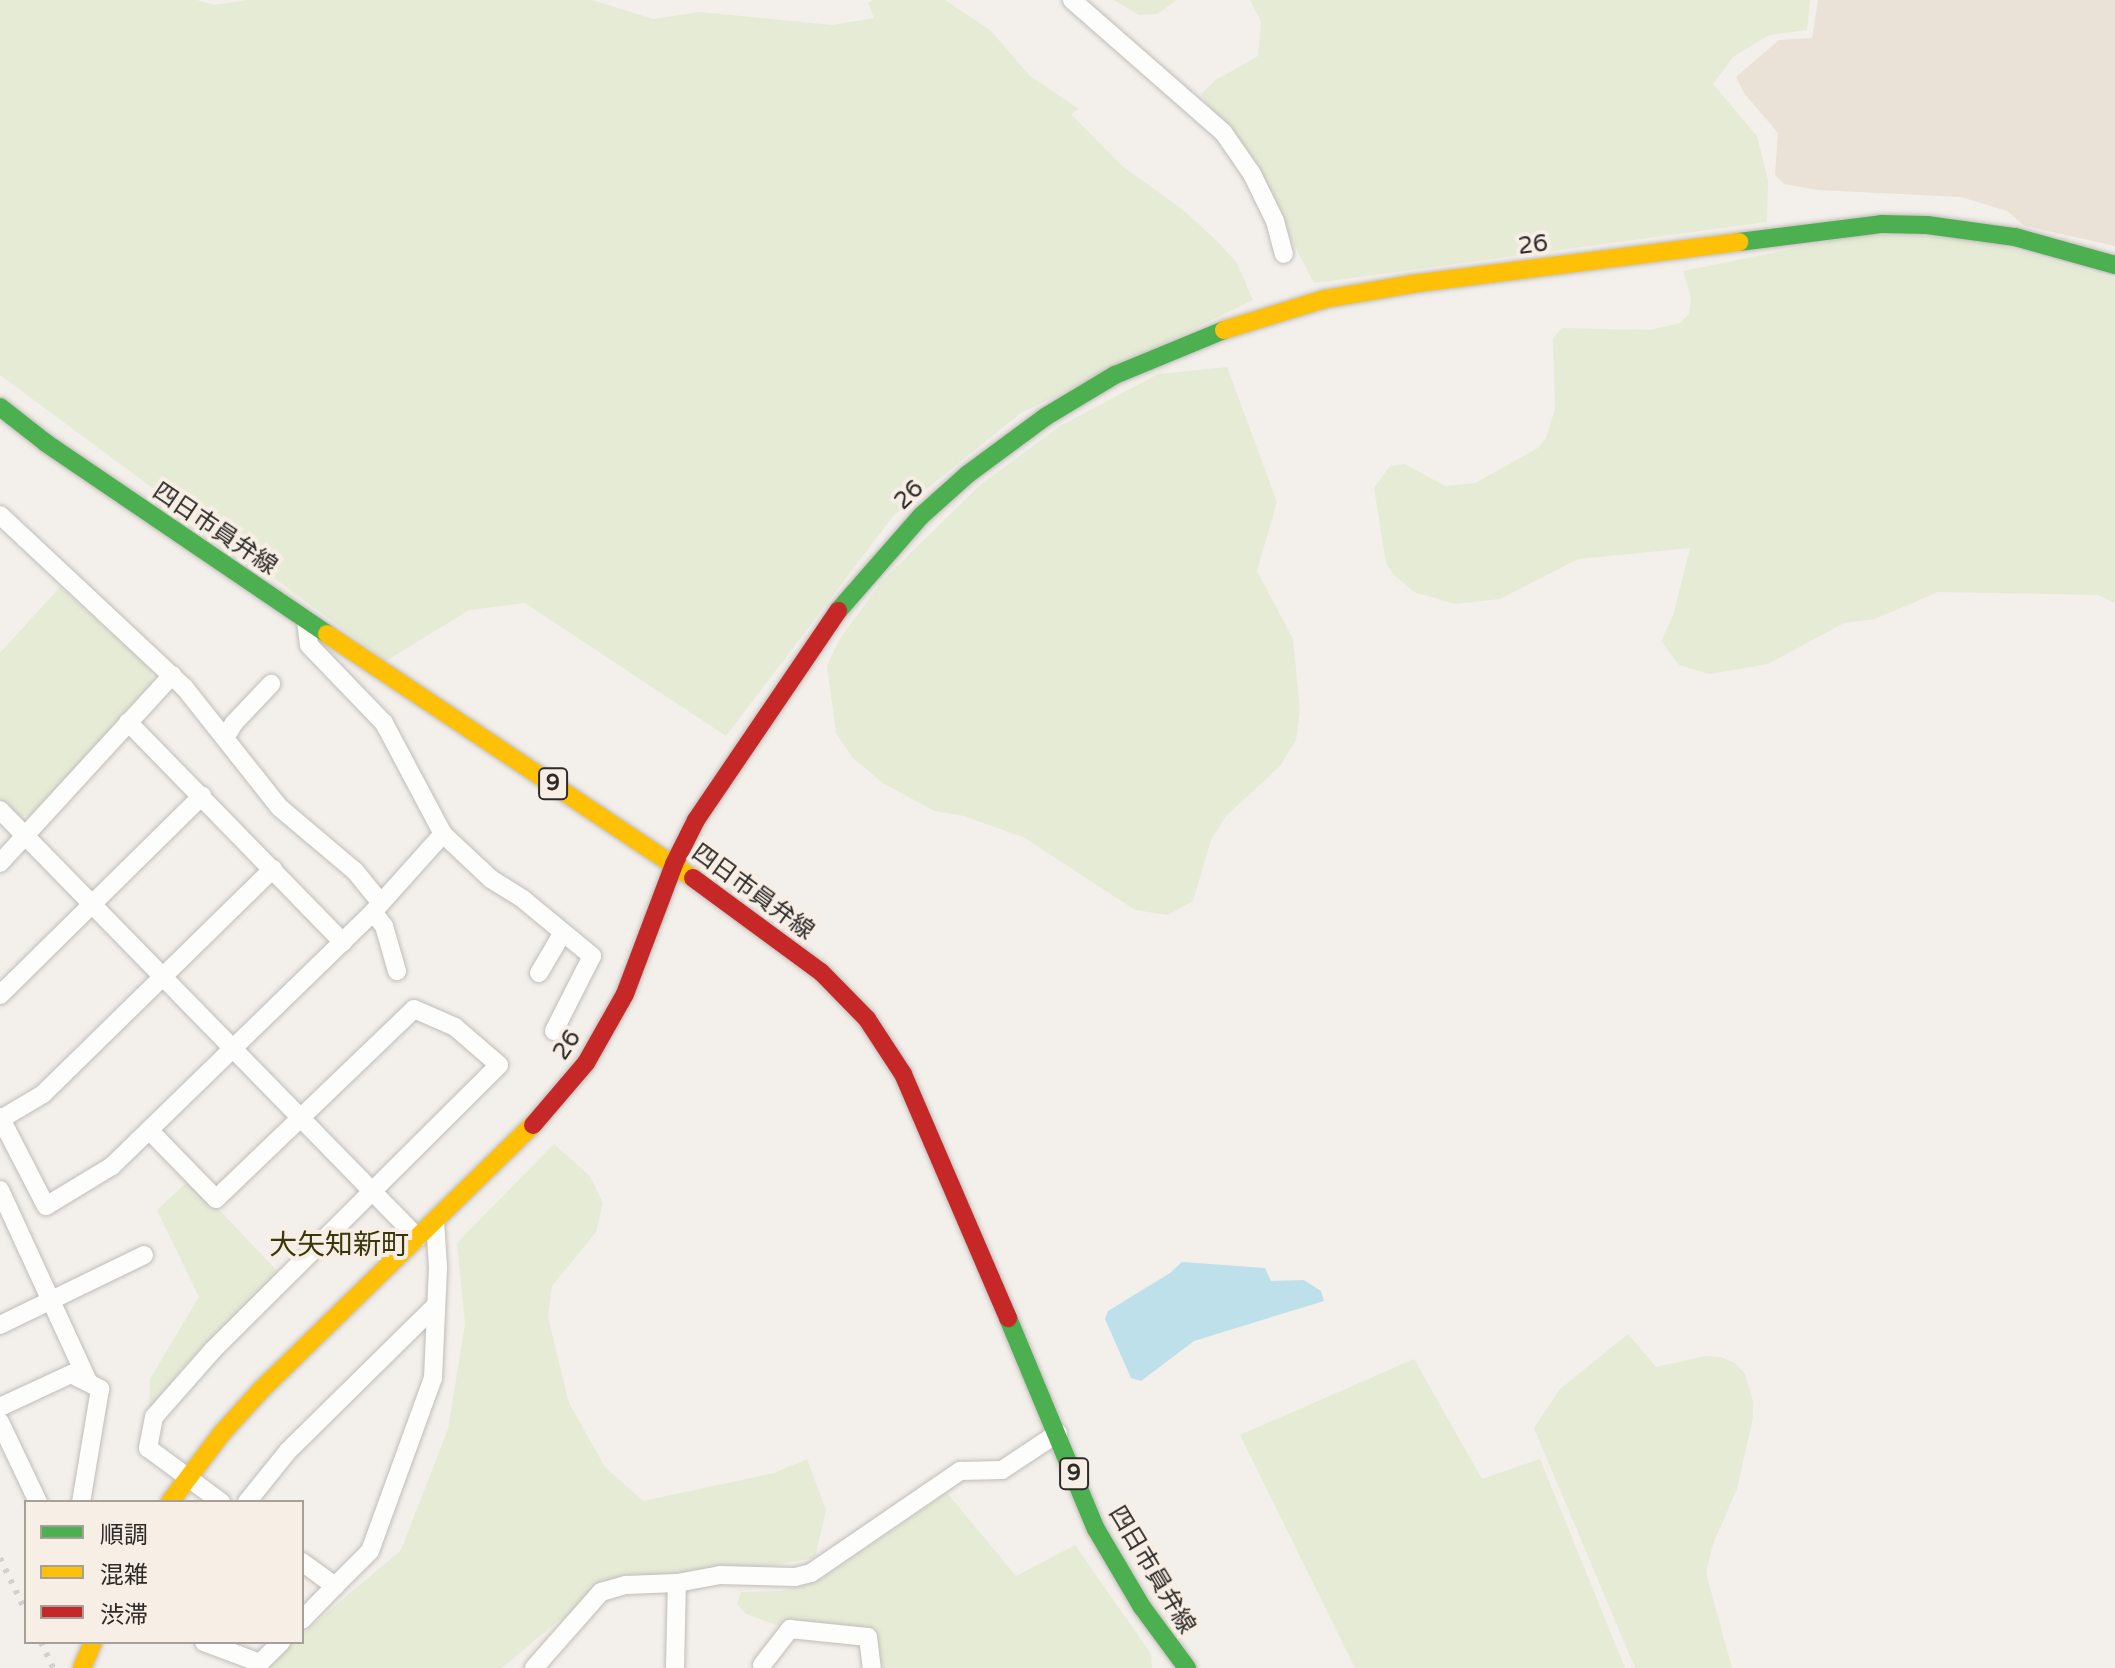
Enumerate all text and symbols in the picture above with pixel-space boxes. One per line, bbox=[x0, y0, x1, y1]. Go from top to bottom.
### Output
street label: 26 bbox=[1516, 229, 1550, 261]
street label: 26 bbox=[888, 474, 930, 516]
street label: 四日市員弁線 bbox=[147, 477, 283, 581]
road number: 9 bbox=[537, 766, 569, 802]
street label: 四日市員弁線 bbox=[686, 838, 820, 946]
street label: 26 bbox=[547, 1024, 587, 1066]
district label: 大矢知新町 bbox=[269, 1228, 409, 1262]
road number: 9 bbox=[1058, 1456, 1090, 1492]
legend bbox=[24, 1500, 304, 1644]
street label: 四日市員弁線 bbox=[1103, 1501, 1201, 1639]
text: 順調 bbox=[100, 1521, 148, 1550]
text: 混雑 bbox=[100, 1561, 148, 1590]
text: 渋滞 bbox=[100, 1601, 148, 1630]

